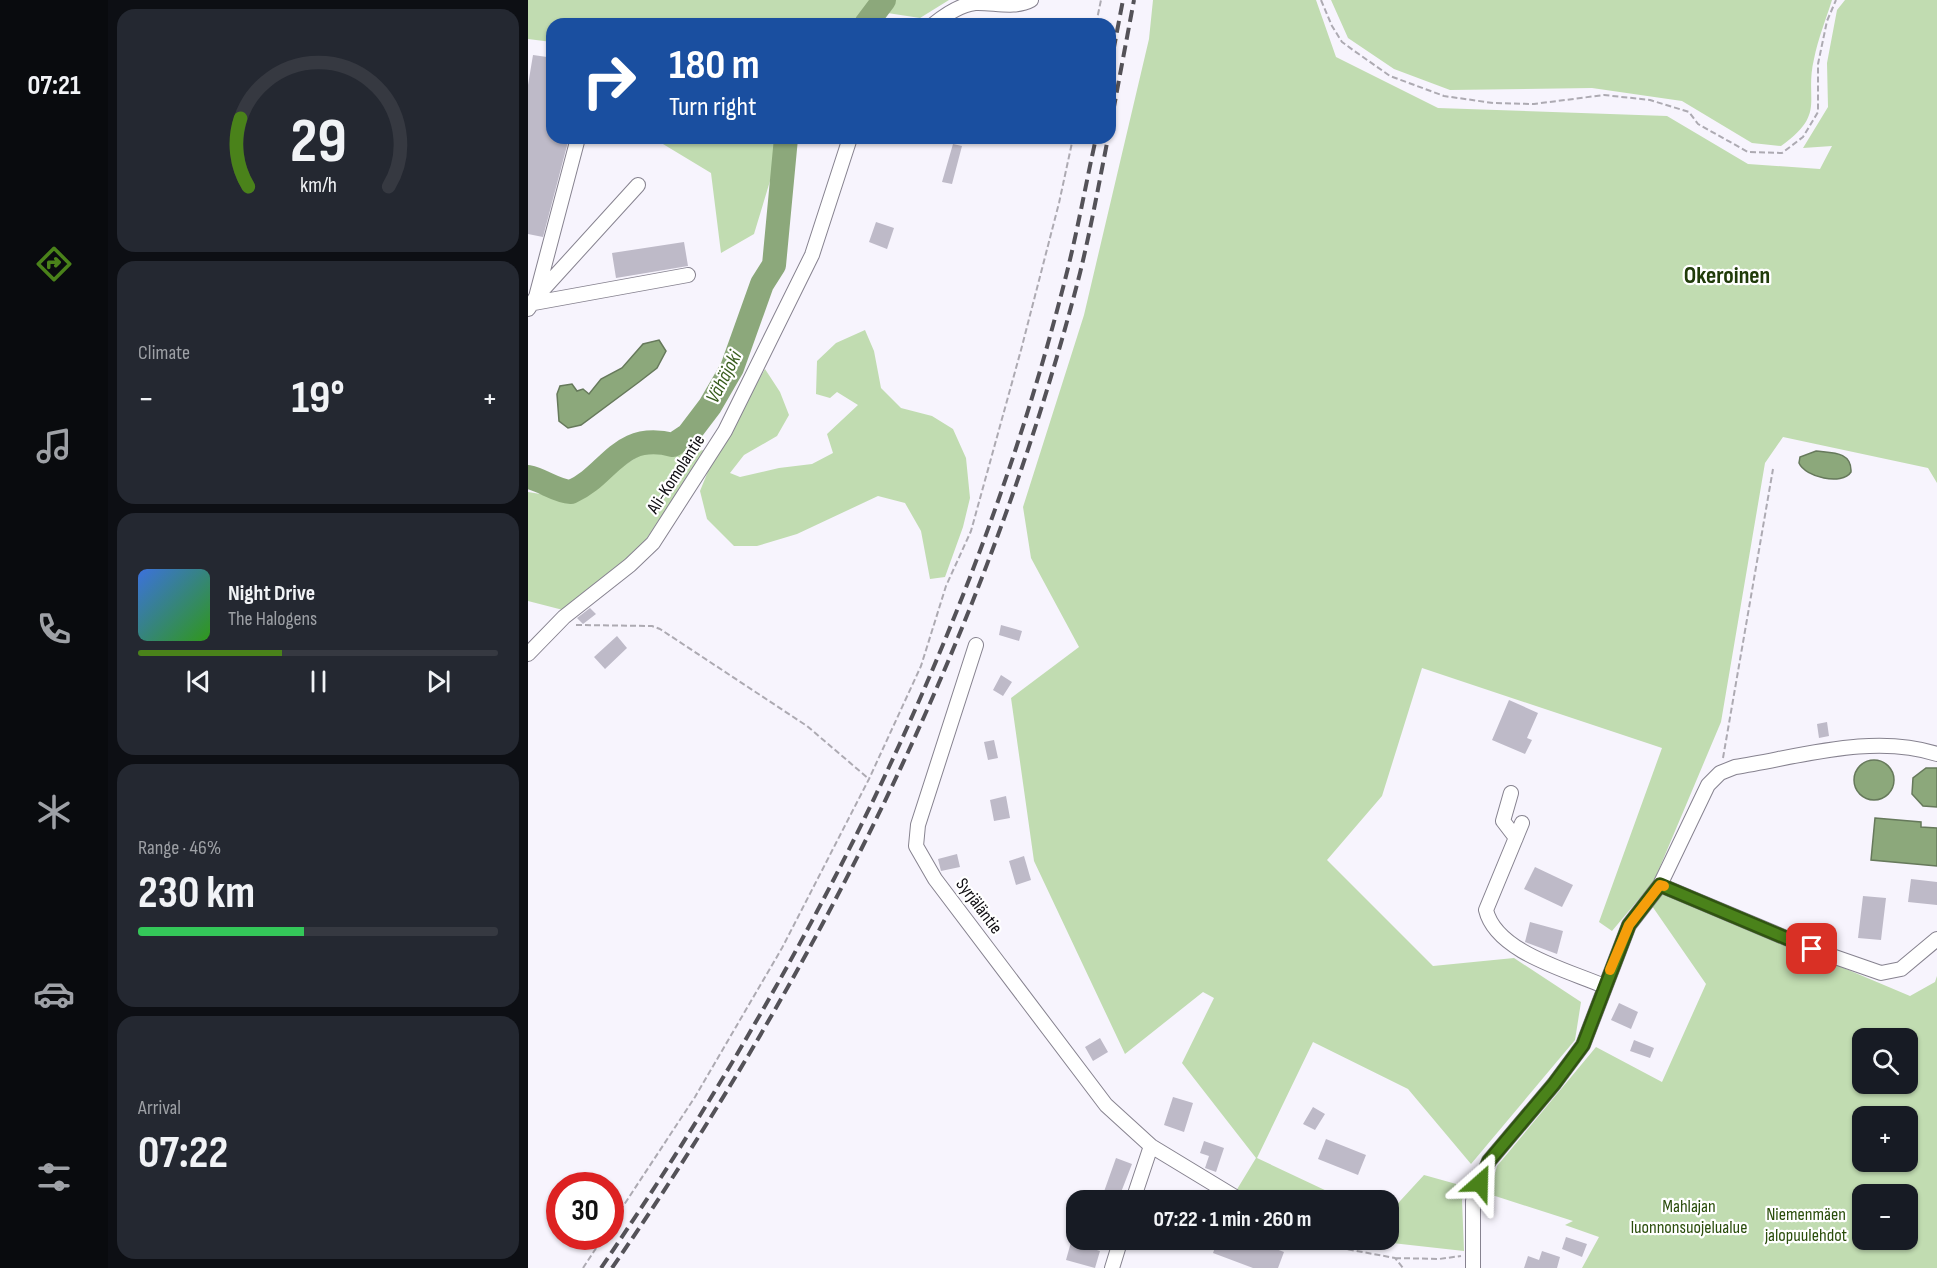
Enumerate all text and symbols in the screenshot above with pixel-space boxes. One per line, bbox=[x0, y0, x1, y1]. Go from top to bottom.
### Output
text: 180 m bbox=[669, 40, 760, 91]
icon: right bbox=[570, 42, 648, 120]
text: 07:21 bbox=[28, 70, 80, 102]
text: Turn right bbox=[669, 91, 756, 123]
text: 29 bbox=[290, 106, 346, 181]
text: km/h bbox=[299, 174, 337, 199]
icon: directions bbox=[33, 243, 75, 285]
district label: Okeroinen bbox=[1684, 261, 1770, 290]
text: Climate bbox=[138, 341, 190, 365]
water label: Vähäjoki bbox=[701, 346, 748, 407]
text: 19° bbox=[291, 371, 345, 426]
text: − bbox=[138, 379, 154, 419]
text: + bbox=[482, 379, 498, 419]
icon: music bbox=[33, 425, 75, 467]
street label: Ali-Komolantie bbox=[642, 430, 709, 518]
text: Night Drive bbox=[228, 580, 315, 607]
text: The Halogens bbox=[228, 607, 317, 631]
icon: phone bbox=[33, 608, 75, 650]
icon: previous bbox=[182, 665, 215, 698]
icon: pause bbox=[302, 665, 335, 698]
icon: next bbox=[422, 665, 455, 698]
icon: climate bbox=[33, 791, 75, 833]
text: Range · 46% bbox=[138, 836, 221, 860]
text: 230 km bbox=[138, 866, 255, 921]
street label: Syrjäläntie bbox=[951, 874, 1007, 938]
pin bbox=[1786, 923, 1837, 974]
icon: arrive bbox=[1795, 932, 1828, 965]
icon: car bbox=[33, 973, 75, 1015]
map controls bbox=[1852, 1028, 1918, 1250]
button: search bbox=[1852, 1028, 1918, 1094]
text: Arrival bbox=[138, 1096, 181, 1120]
button: + bbox=[1852, 1106, 1918, 1172]
text: 07:22 bbox=[138, 1126, 228, 1181]
position arrow bbox=[1448, 1151, 1512, 1215]
icon: filters bbox=[33, 1156, 75, 1198]
speed limit sign: 30 bbox=[546, 1172, 624, 1250]
button: − bbox=[1852, 1184, 1918, 1250]
park label: Mahlajan luonnonsuojelualue bbox=[1631, 1196, 1747, 1238]
park label: Niemenmäen jalopuulehdot bbox=[1764, 1204, 1848, 1246]
text: 07:22 · 1 min · 260 m bbox=[1154, 1206, 1311, 1233]

